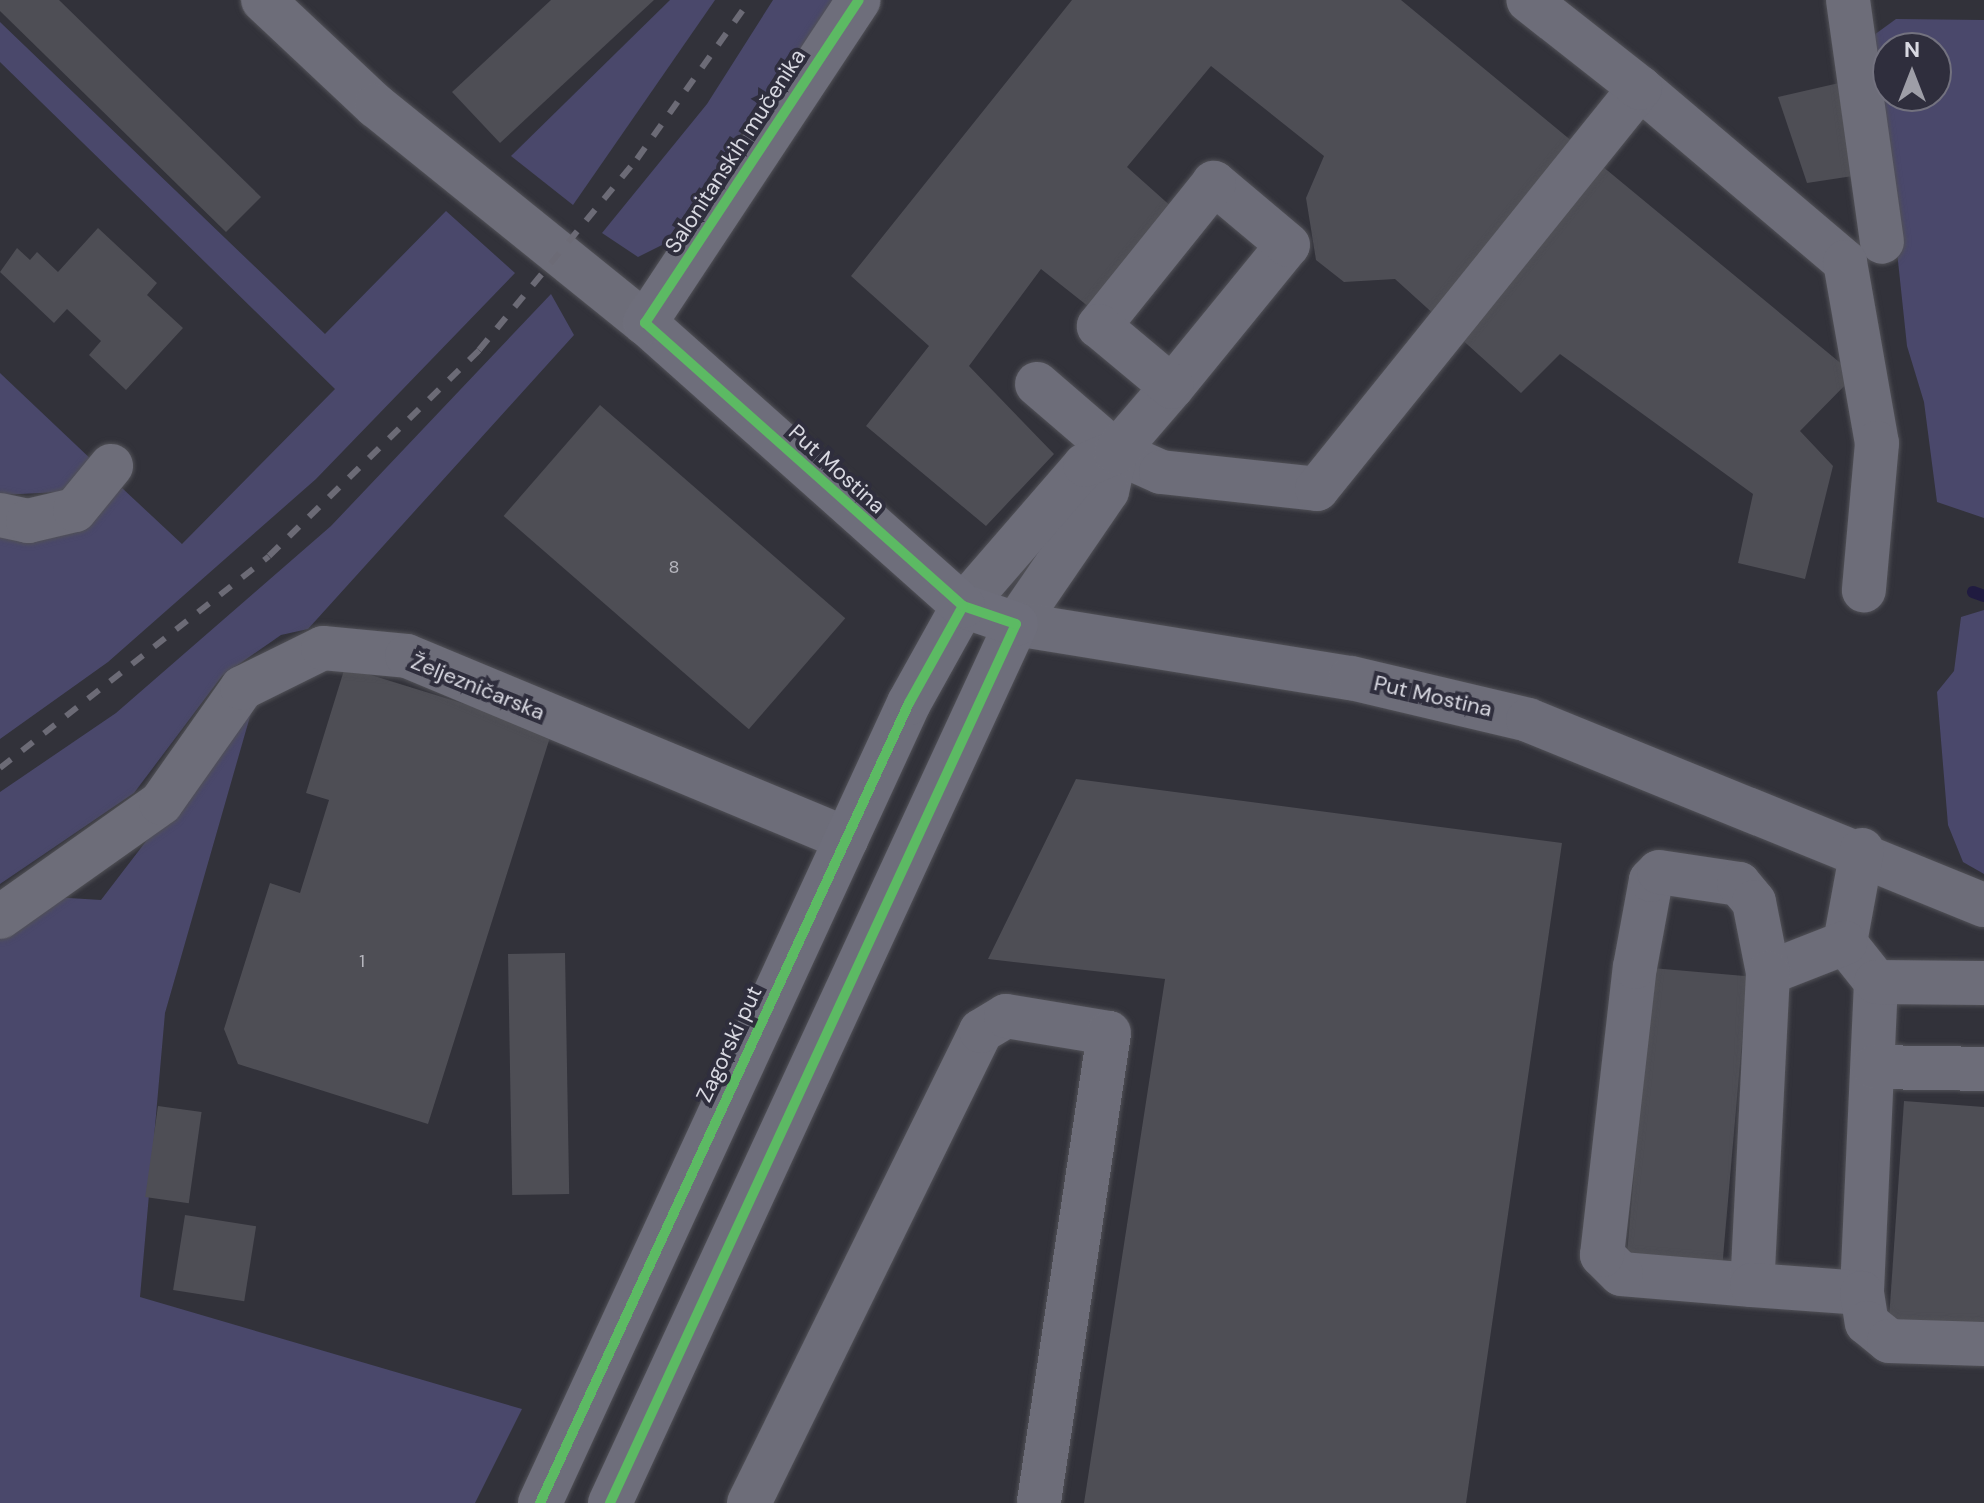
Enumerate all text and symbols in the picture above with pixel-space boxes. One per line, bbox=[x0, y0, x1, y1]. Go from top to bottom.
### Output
north arrow bbox=[1872, 32, 1952, 112]
text: N bbox=[1904, 35, 1920, 64]
street label: Salonitanskih mučenika bbox=[659, 44, 811, 258]
street label: Put Mostina bbox=[783, 419, 891, 519]
house number: 8 bbox=[669, 556, 679, 578]
street label: Željezničarska bbox=[407, 648, 549, 726]
street label: Put Mostina bbox=[1371, 670, 1495, 722]
house number: 1 bbox=[359, 950, 365, 972]
street label: Zagorski put bbox=[691, 982, 767, 1106]

